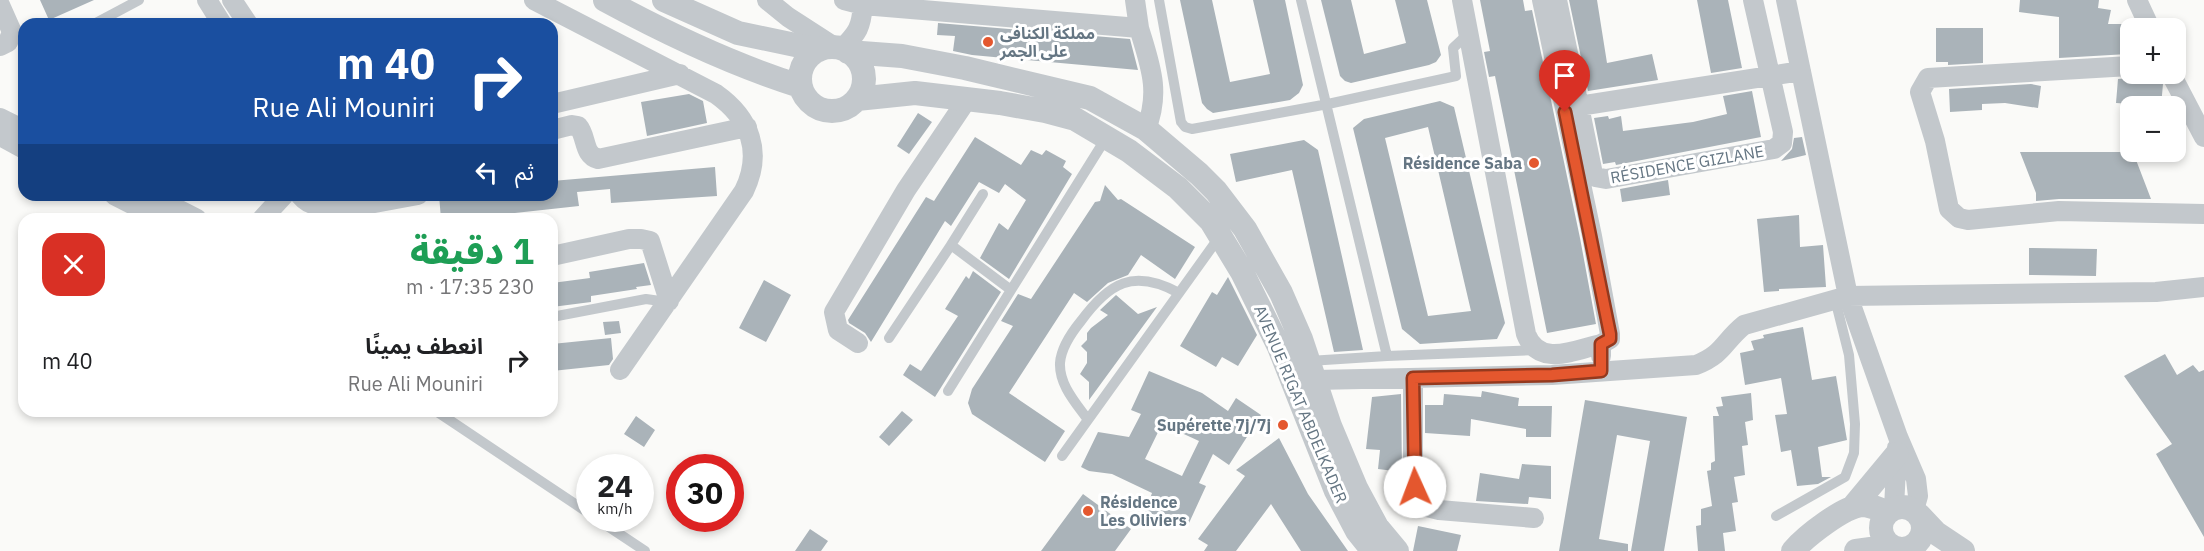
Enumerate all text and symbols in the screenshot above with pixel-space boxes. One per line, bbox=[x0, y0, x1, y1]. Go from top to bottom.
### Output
map controls bbox=[2120, 18, 2186, 162]
button: + bbox=[2120, 18, 2186, 84]
place label: مملكة الكنافى على الجمر bbox=[999, 23, 1095, 61]
marker: مملكة الكنافى على الجمر bbox=[981, 35, 995, 49]
text: 40 m bbox=[337, 36, 435, 91]
icon: right bbox=[456, 42, 534, 120]
pin bbox=[1539, 50, 1590, 112]
icon: arrive bbox=[1548, 59, 1581, 92]
text: Rue Ali Mouniri bbox=[252, 89, 435, 124]
button: − bbox=[2120, 96, 2186, 162]
street label: RÉSIDENCE GIZLANE bbox=[1608, 140, 1765, 187]
place label: Résidence Saba bbox=[1403, 153, 1522, 173]
icon: left bbox=[470, 156, 503, 189]
marker: Résidence Saba bbox=[1527, 156, 1541, 170]
text: ثم bbox=[515, 157, 534, 186]
text: 1 دقيقة bbox=[410, 227, 534, 274]
button: close bbox=[42, 233, 105, 296]
text: 230 m · 17:35 bbox=[406, 273, 534, 300]
street label: AVENUE RIGAT ABDELKADER bbox=[1250, 302, 1352, 506]
text: انعطف يمينًا bbox=[365, 331, 483, 360]
icon: right bbox=[501, 344, 534, 377]
text: 40 m bbox=[42, 346, 93, 375]
text: Rue Ali Mouniri bbox=[348, 370, 483, 397]
place label: Supérette 7j/7j bbox=[1157, 415, 1271, 435]
marker: Supérette 7j/7j bbox=[1276, 418, 1290, 432]
speed limit sign: 30 bbox=[666, 454, 744, 532]
position arrow bbox=[1383, 455, 1447, 519]
text: 24 bbox=[597, 466, 633, 505]
place label: Résidence Les Oliviers bbox=[1100, 492, 1187, 530]
text: km/h bbox=[597, 499, 633, 518]
marker: Résidence Les Oliviers bbox=[1081, 504, 1095, 518]

